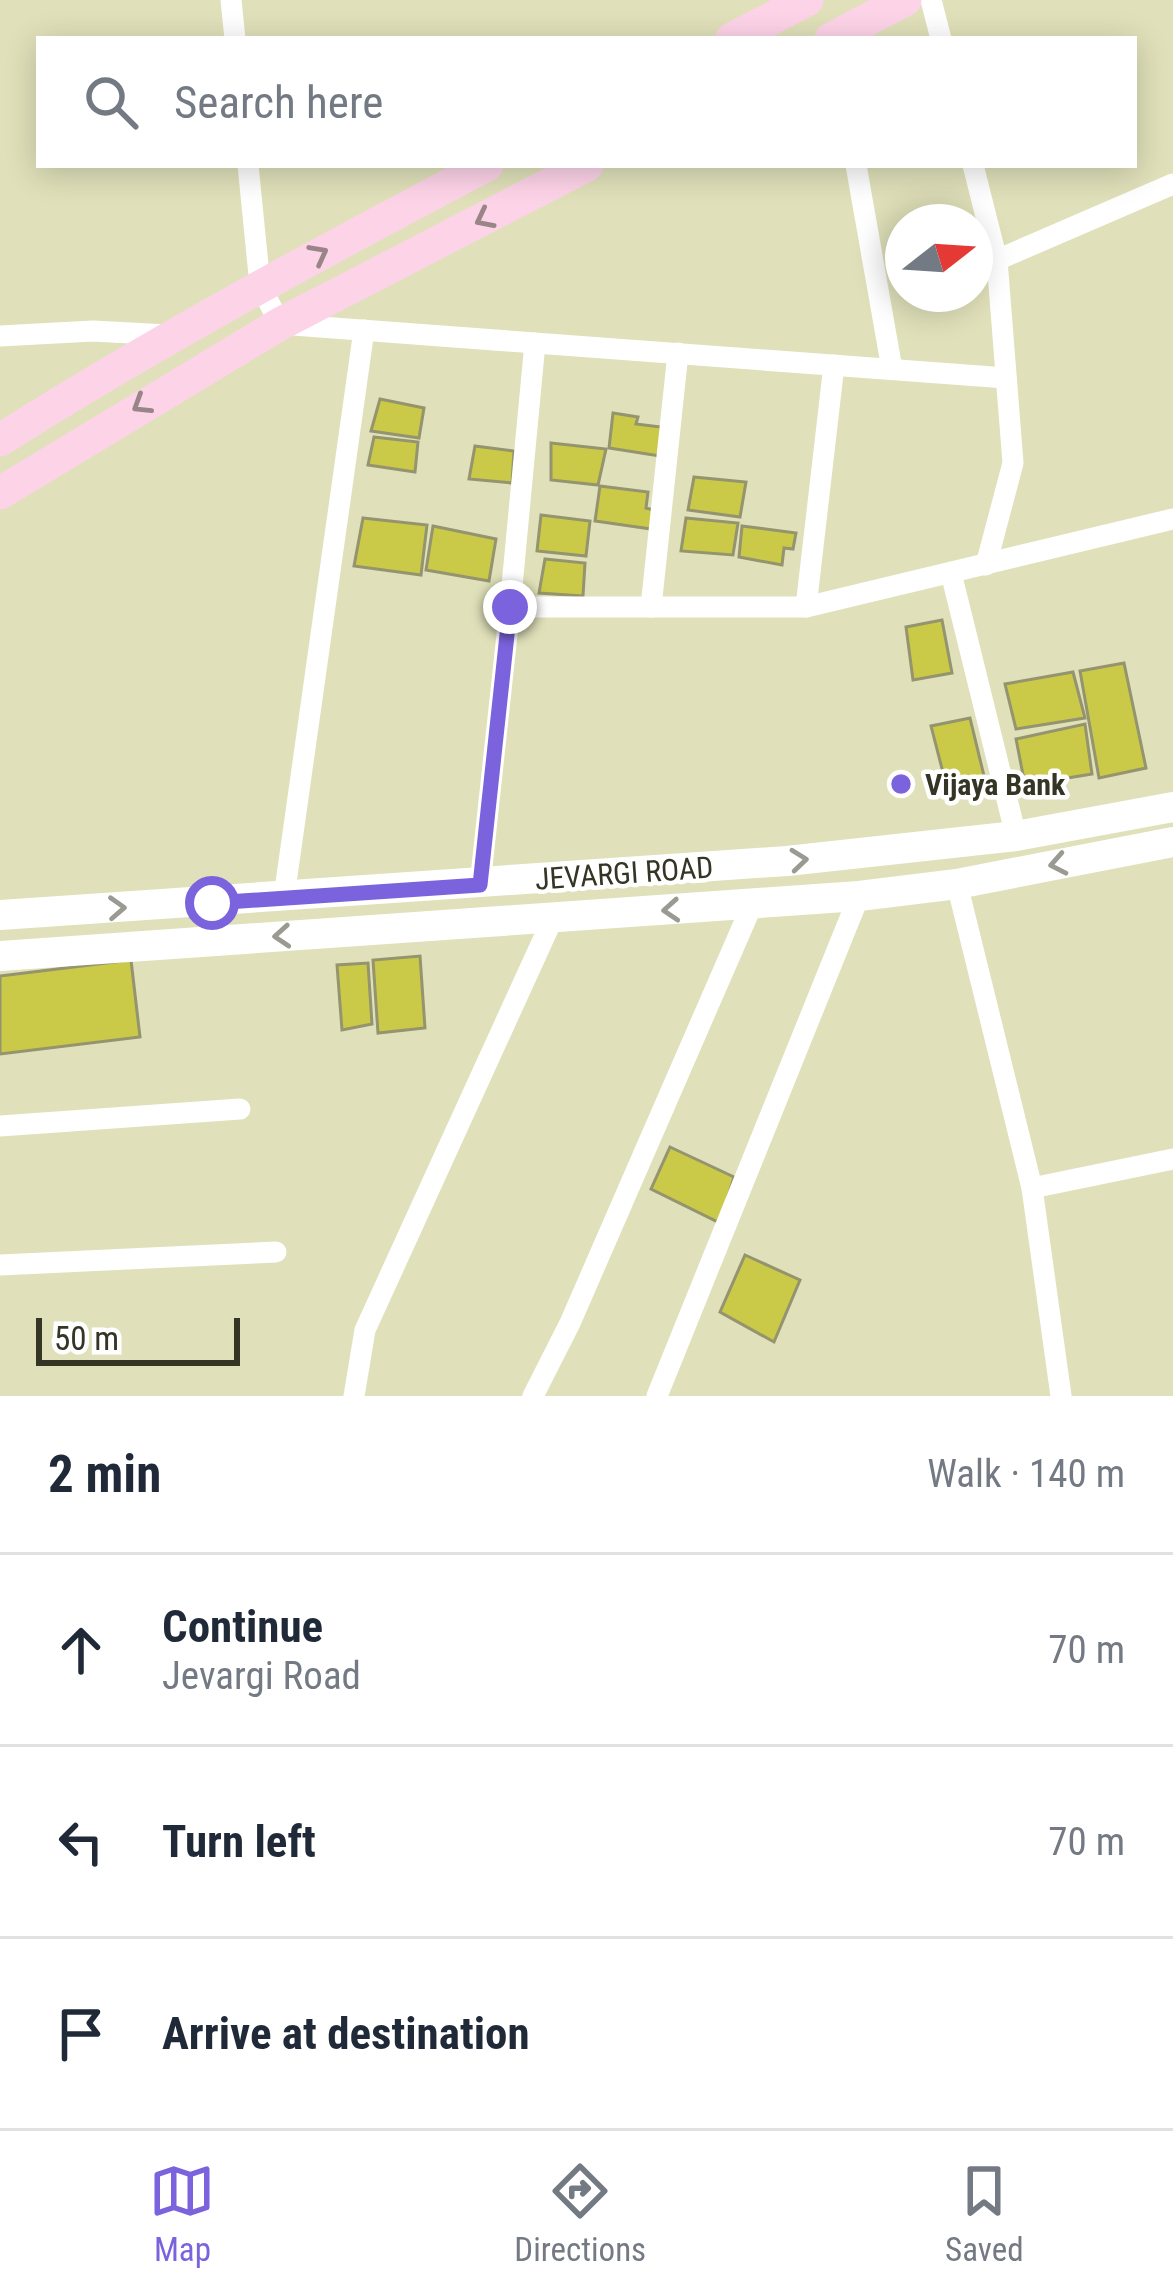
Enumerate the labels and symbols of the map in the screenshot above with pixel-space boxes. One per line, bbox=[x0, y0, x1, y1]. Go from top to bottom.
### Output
north arrow bbox=[885, 204, 993, 312]
one-way arrow bbox=[475, 205, 496, 228]
one-way arrow bbox=[306, 245, 327, 268]
one-way arrow bbox=[132, 391, 154, 413]
route end bbox=[483, 580, 537, 634]
place label: Vijaya Bank bbox=[925, 767, 1066, 802]
marker: Vijaya Bank bbox=[888, 771, 914, 797]
one-way arrow bbox=[790, 848, 809, 873]
street label: JEVARGI ROAD bbox=[534, 849, 714, 897]
one-way arrow bbox=[1049, 850, 1069, 876]
route start bbox=[185, 876, 239, 930]
one-way arrow bbox=[108, 896, 127, 922]
one-way arrow bbox=[661, 897, 680, 923]
one-way arrow bbox=[272, 923, 291, 949]
scale bar bbox=[36, 1312, 240, 1365]

